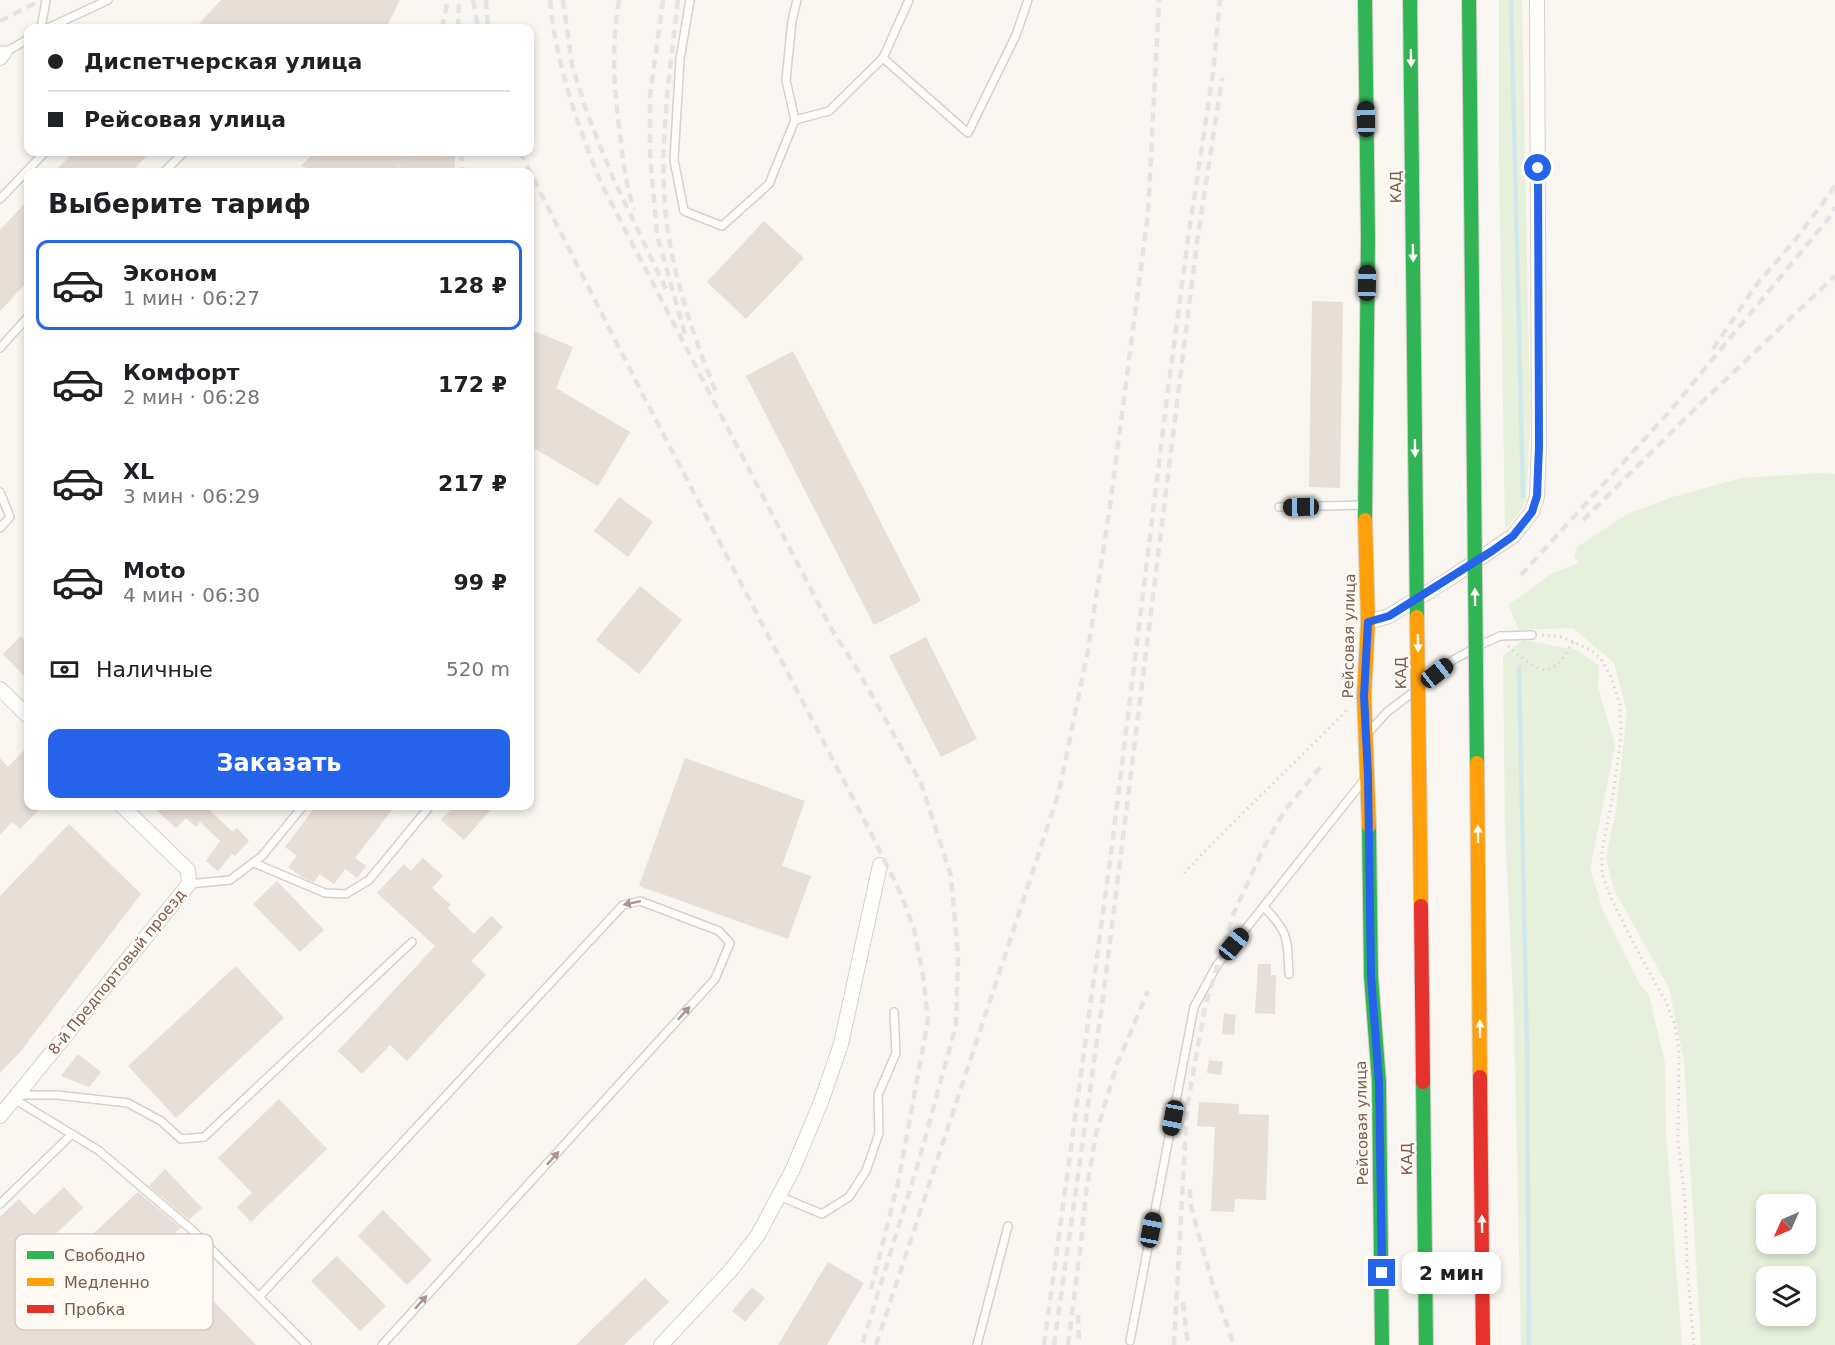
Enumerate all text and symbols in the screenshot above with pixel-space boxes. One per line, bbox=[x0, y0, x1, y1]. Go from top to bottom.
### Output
text: Диспетчерская улица bbox=[84, 49, 362, 74]
one-way arrow bbox=[1406, 49, 1416, 68]
car bbox=[1357, 101, 1375, 137]
text: Рейсовая улица bbox=[84, 107, 286, 132]
route start bbox=[1524, 154, 1551, 181]
street label: КАД bbox=[1387, 171, 1405, 203]
text: Выберите тариф bbox=[48, 188, 311, 219]
one-way arrow bbox=[1408, 244, 1418, 263]
icon: car bbox=[51, 258, 105, 312]
text: Эконом bbox=[123, 261, 218, 286]
car bbox=[1358, 265, 1376, 301]
text: 128 ₽ bbox=[438, 273, 507, 298]
text: 1 мин · 06:27 bbox=[123, 286, 260, 310]
icon: car bbox=[51, 357, 105, 411]
text: Комфорт bbox=[123, 360, 240, 385]
text: 172 ₽ bbox=[438, 372, 507, 397]
text: 2 мин · 06:28 bbox=[123, 385, 260, 409]
one-way arrow bbox=[1411, 439, 1420, 458]
icon: car bbox=[51, 456, 105, 510]
text: XL bbox=[123, 459, 154, 484]
text: 217 ₽ bbox=[438, 471, 507, 496]
text: 3 мин · 06:29 bbox=[123, 484, 260, 508]
car bbox=[1283, 498, 1319, 516]
icon: car bbox=[51, 555, 105, 609]
text: Moto bbox=[123, 558, 186, 583]
text: 99 ₽ bbox=[453, 570, 507, 595]
street label: Рейсовая улица bbox=[1339, 573, 1359, 699]
text: 4 мин · 06:30 bbox=[123, 583, 260, 607]
one-way arrow bbox=[1471, 587, 1480, 606]
one-way arrow bbox=[1413, 634, 1423, 653]
icon: cash bbox=[48, 653, 81, 686]
car bbox=[1417, 655, 1457, 691]
text: Наличные bbox=[96, 657, 213, 682]
text: 520 m bbox=[446, 657, 510, 681]
street label: КАД bbox=[1392, 657, 1410, 689]
button: Заказать bbox=[48, 729, 510, 798]
one-way arrow bbox=[1473, 824, 1483, 843]
street label: 8-й Предпортовый проезд bbox=[45, 886, 189, 1058]
one-way arrow bbox=[623, 899, 641, 909]
car bbox=[1216, 924, 1252, 964]
one-way arrow bbox=[677, 1006, 691, 1021]
one-way arrow bbox=[1475, 1019, 1485, 1038]
street label: Рейсовая улица bbox=[1352, 1060, 1372, 1186]
car bbox=[1161, 1099, 1185, 1137]
street label: КАД bbox=[1398, 1143, 1416, 1175]
one-way arrow bbox=[545, 1151, 559, 1165]
north arrow bbox=[1756, 1194, 1816, 1254]
map controls bbox=[1756, 1194, 1816, 1326]
car bbox=[1139, 1211, 1163, 1249]
one-way arrow bbox=[1477, 1214, 1487, 1233]
legend bbox=[15, 1234, 213, 1330]
text: Свободно bbox=[64, 1246, 145, 1265]
callout: 2 мин bbox=[1403, 1252, 1502, 1294]
route end bbox=[1368, 1259, 1395, 1286]
text: 2 мин bbox=[1419, 1261, 1484, 1285]
button: layers bbox=[1756, 1266, 1816, 1326]
text: Медленно bbox=[64, 1273, 150, 1292]
one-way arrow bbox=[414, 1295, 427, 1310]
text: Пробка bbox=[64, 1300, 125, 1319]

